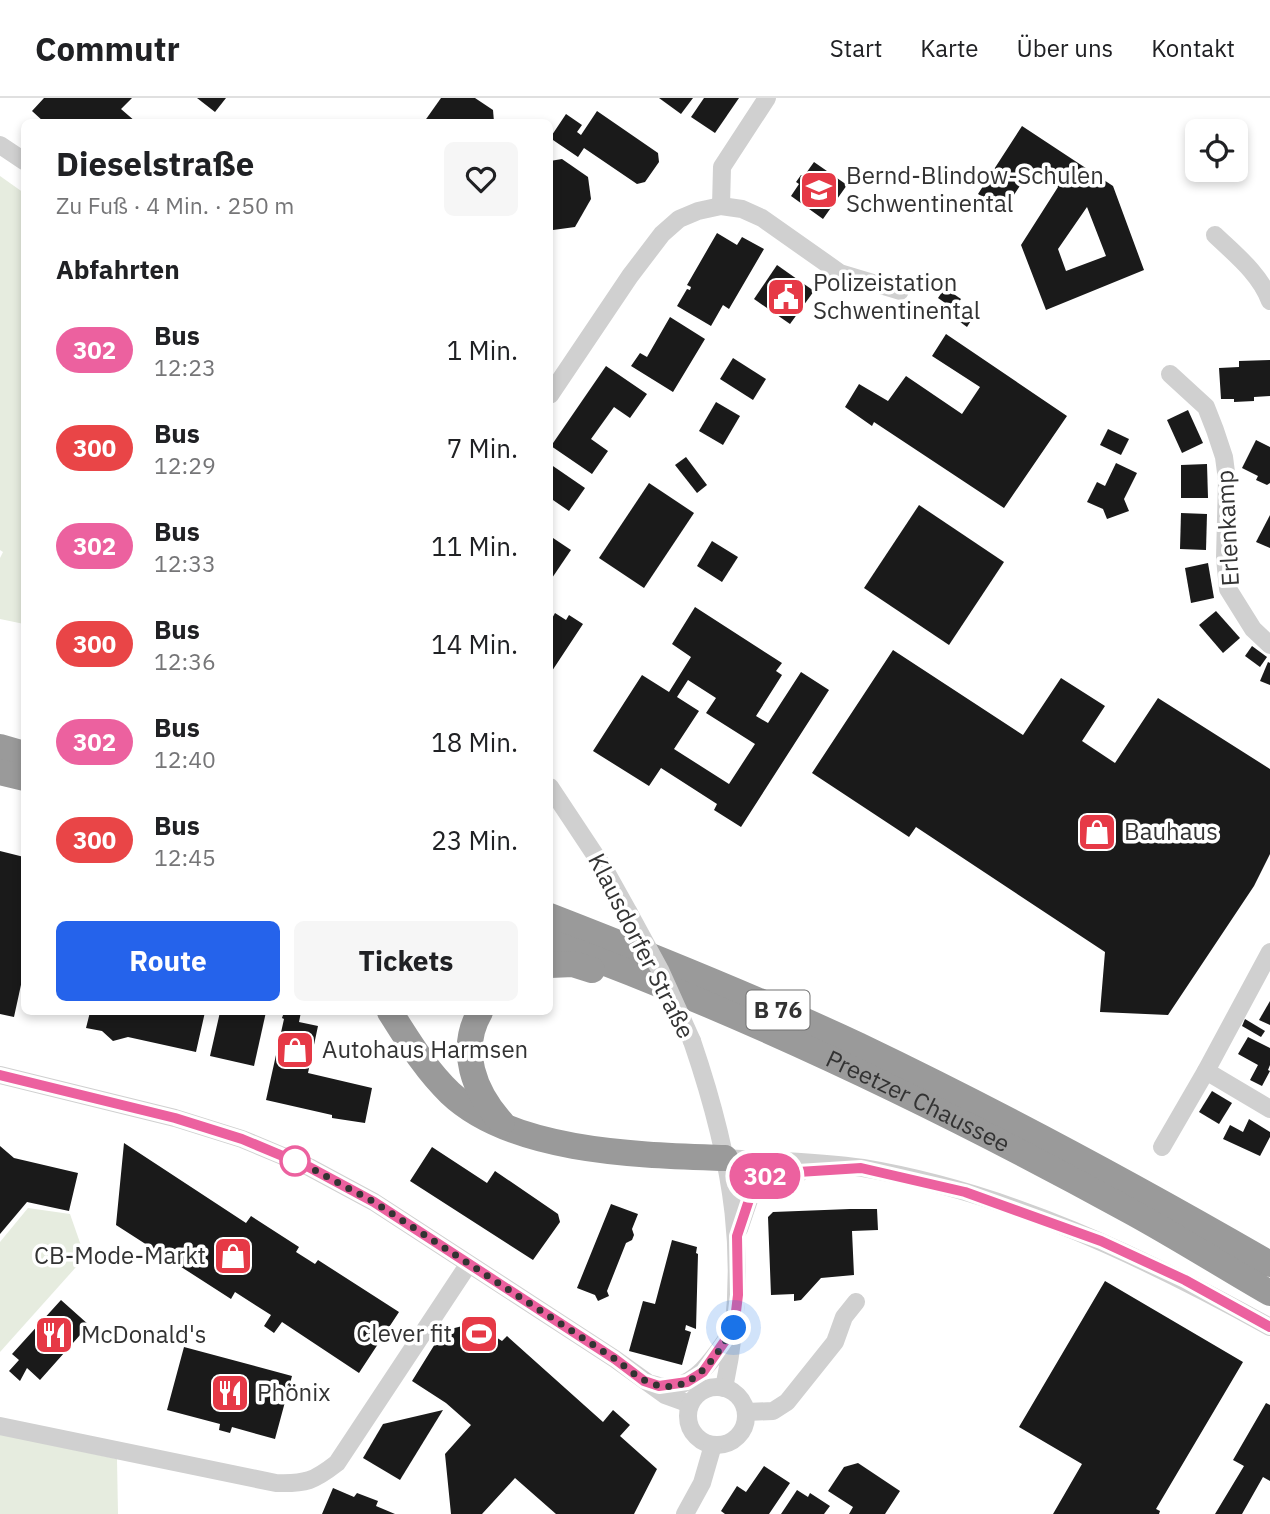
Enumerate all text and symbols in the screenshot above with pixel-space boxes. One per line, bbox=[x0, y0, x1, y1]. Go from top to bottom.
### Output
text: Commutr bbox=[35, 27, 180, 70]
text: Start bbox=[830, 32, 882, 64]
text: Karte bbox=[920, 32, 978, 64]
text: Über uns bbox=[1016, 32, 1113, 64]
text: Kontakt bbox=[1151, 32, 1235, 64]
map controls bbox=[1185, 119, 1248, 182]
button: locate bbox=[1185, 119, 1248, 182]
text: Dieselstraße bbox=[56, 142, 254, 185]
button: heart bbox=[444, 142, 518, 216]
place label: Bernd-Blindow-Schulen Schwentinental bbox=[846, 159, 1104, 219]
school or university icon: Bernd-Blindow-Schulen Schwentinental bbox=[798, 169, 840, 211]
text: Zu Fuß · 4 Min. · 250 m bbox=[56, 190, 294, 220]
text: Abfahrten bbox=[56, 252, 180, 286]
place label: Polizeistation Schwentinental bbox=[813, 266, 980, 326]
public building icon: Polizeistation Schwentinental bbox=[765, 276, 807, 318]
text: Bus bbox=[154, 318, 200, 352]
text: 1 Min. bbox=[447, 333, 518, 367]
text: 302 bbox=[73, 334, 116, 366]
text: 12:23 bbox=[154, 352, 216, 382]
text: Bus bbox=[154, 416, 200, 450]
text: 7 Min. bbox=[447, 431, 518, 465]
text: 300 bbox=[73, 432, 116, 464]
text: 12:29 bbox=[154, 450, 216, 480]
street label: Erlenkamp bbox=[1208, 469, 1246, 587]
text: Bus bbox=[154, 514, 200, 548]
text: 11 Min. bbox=[431, 529, 518, 563]
text: 302 bbox=[73, 530, 116, 562]
text: 12:33 bbox=[154, 548, 216, 578]
text: Bus bbox=[154, 612, 200, 646]
text: 14 Min. bbox=[431, 627, 518, 661]
text: 300 bbox=[73, 628, 116, 660]
text: 12:36 bbox=[154, 646, 216, 676]
text: Bus bbox=[154, 710, 200, 744]
text: 18 Min. bbox=[431, 725, 518, 759]
text: 302 bbox=[73, 726, 116, 758]
text: 12:40 bbox=[154, 744, 216, 774]
text: Bus bbox=[154, 808, 200, 842]
shop icon: Bauhaus bbox=[1076, 811, 1118, 853]
place label: Bauhaus bbox=[1124, 815, 1218, 847]
text: 23 Min. bbox=[431, 823, 518, 857]
text: 300 bbox=[73, 824, 116, 856]
text: 12:45 bbox=[154, 842, 216, 872]
street label: Klausdorfer Straße bbox=[581, 847, 702, 1044]
button: Route bbox=[56, 921, 280, 1001]
button: Tickets bbox=[294, 921, 518, 1001]
road number: B 76 bbox=[746, 990, 810, 1029]
shop icon: Autohaus Harmsen bbox=[274, 1029, 316, 1071]
place label: Autohaus Harmsen bbox=[322, 1033, 528, 1065]
street label: Preetzer Chaussee bbox=[821, 1042, 1016, 1159]
unlabelled marker bbox=[280, 1146, 310, 1176]
line badge: 302 bbox=[725, 1153, 805, 1199]
text: 302 bbox=[743, 1160, 787, 1192]
shop icon: CB-Mode-Markt bbox=[212, 1235, 254, 1277]
place label: CB-Mode-Markt bbox=[34, 1239, 206, 1271]
your location bbox=[716, 1310, 751, 1345]
sports icon: Clever fit bbox=[458, 1313, 500, 1355]
restaurant icon: McDonald's bbox=[33, 1314, 75, 1356]
place label: Clever fit bbox=[356, 1317, 452, 1349]
place label: McDonald's bbox=[81, 1318, 207, 1350]
restaurant icon: Phönix bbox=[209, 1372, 251, 1414]
place label: Phönix bbox=[257, 1376, 330, 1408]

